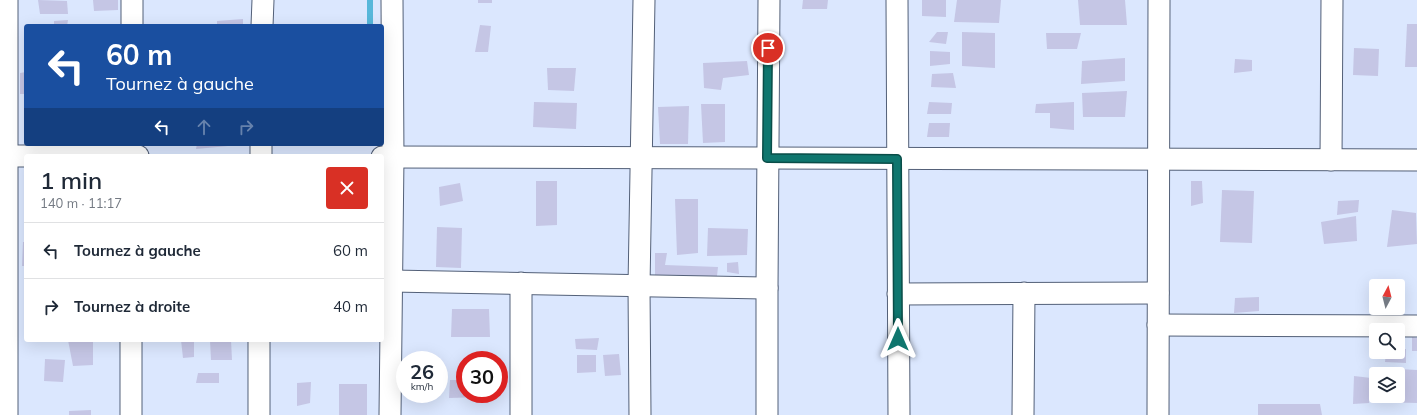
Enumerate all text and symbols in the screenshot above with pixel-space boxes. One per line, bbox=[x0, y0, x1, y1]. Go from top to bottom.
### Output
pin bbox=[751, 31, 785, 65]
text: 60 m bbox=[106, 37, 172, 72]
icon: arrive bbox=[757, 37, 779, 59]
icon: left bbox=[40, 40, 92, 92]
text: Tournez à gauche bbox=[106, 72, 254, 95]
icon: left bbox=[151, 116, 173, 138]
icon: ahead bbox=[193, 116, 215, 138]
icon: right bbox=[235, 116, 257, 138]
text: 1 min bbox=[40, 165, 102, 195]
button: close bbox=[326, 167, 368, 209]
text: 140 m · 11:17 bbox=[40, 195, 122, 211]
icon: left bbox=[40, 240, 62, 262]
text: Tournez à gauche bbox=[74, 241, 201, 260]
text: 60 m bbox=[333, 241, 368, 260]
north arrow bbox=[1369, 279, 1405, 315]
map controls bbox=[1369, 279, 1405, 403]
icon: right bbox=[40, 296, 62, 318]
text: Tournez à droite bbox=[74, 297, 190, 316]
text: 40 m bbox=[333, 297, 368, 316]
position arrow bbox=[877, 318, 919, 360]
button: search bbox=[1369, 323, 1405, 359]
speed limit sign: 30 bbox=[456, 351, 508, 403]
text: 26 bbox=[410, 359, 434, 384]
button: layers bbox=[1369, 367, 1405, 403]
text: km/h bbox=[411, 380, 433, 393]

